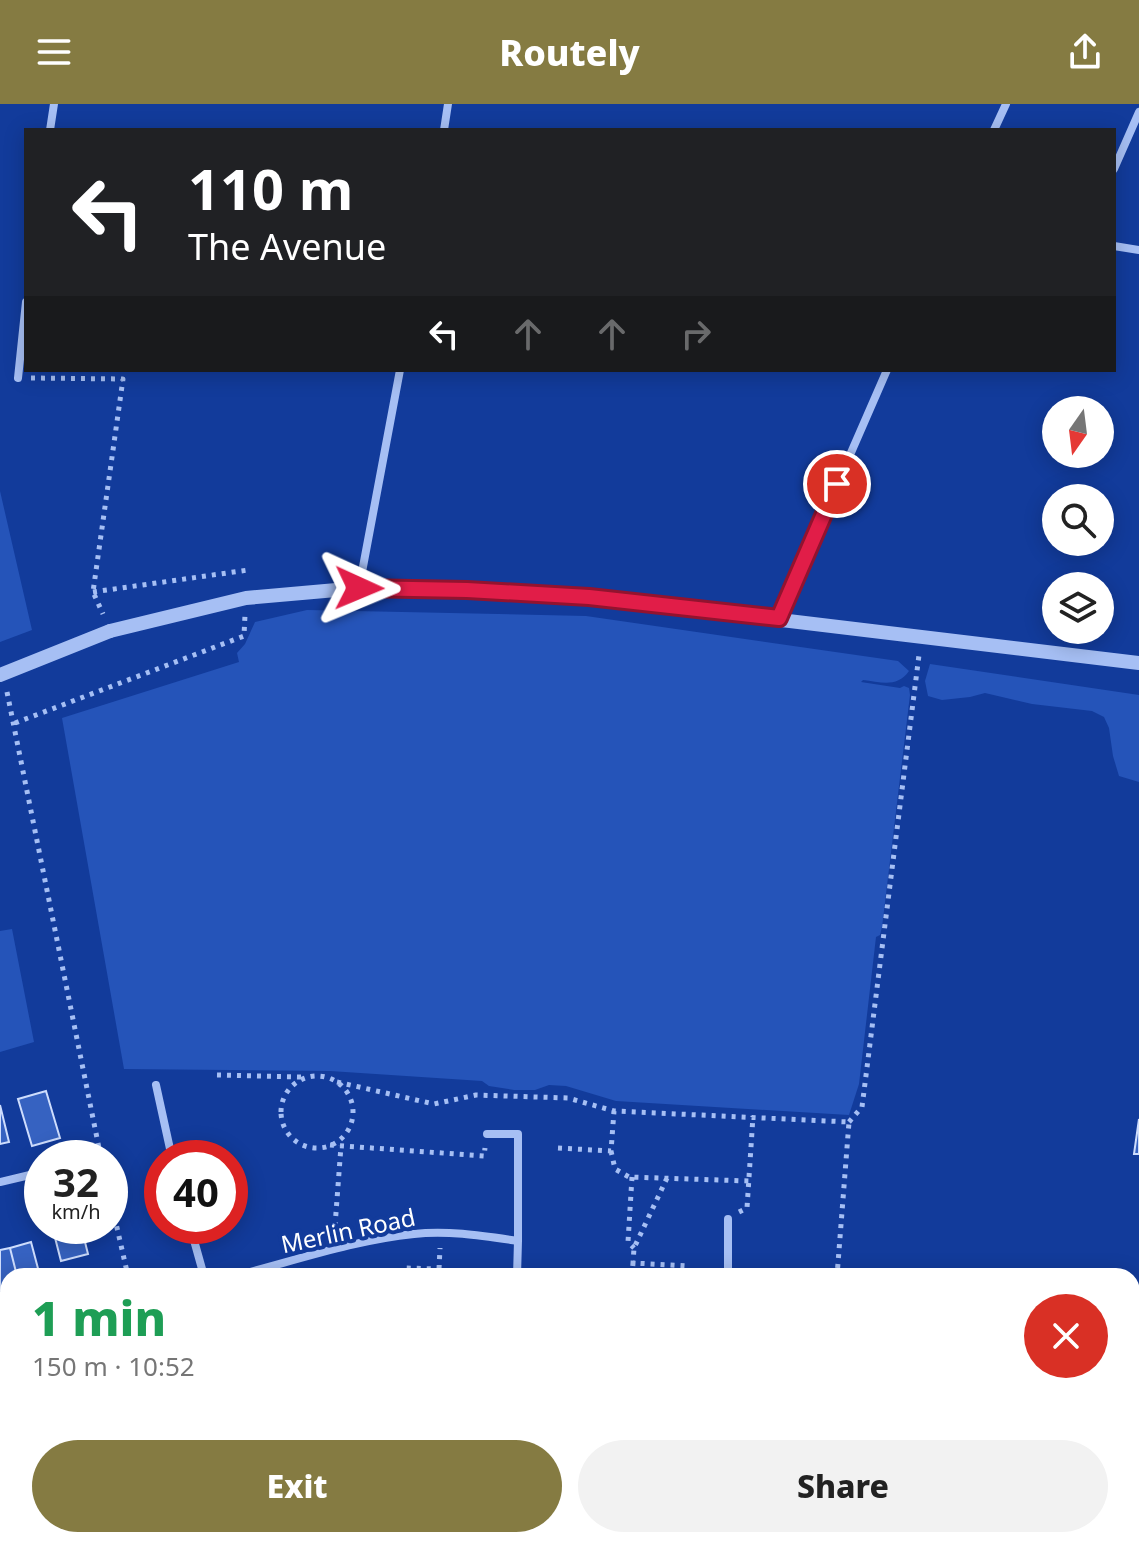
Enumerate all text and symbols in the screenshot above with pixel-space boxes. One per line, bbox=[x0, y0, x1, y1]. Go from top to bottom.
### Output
text: Routely bbox=[499, 28, 640, 77]
icon: menu bbox=[32, 30, 76, 74]
icon: share bbox=[1063, 30, 1107, 74]
text: 110 m bbox=[188, 150, 353, 226]
icon: left bbox=[56, 160, 160, 264]
text: The Avenue bbox=[188, 222, 386, 271]
icon: left bbox=[422, 312, 466, 356]
icon: ahead bbox=[506, 312, 550, 356]
icon: ahead bbox=[590, 312, 634, 356]
icon: right bbox=[674, 312, 718, 356]
north arrow bbox=[1042, 396, 1114, 468]
map controls bbox=[1042, 396, 1114, 644]
pin bbox=[803, 450, 871, 518]
icon: arrive bbox=[815, 462, 859, 506]
button: search bbox=[1042, 484, 1114, 556]
position arrow bbox=[317, 546, 401, 630]
button: layers bbox=[1042, 572, 1114, 644]
speed limit sign: 40 bbox=[144, 1140, 248, 1244]
text: 32 bbox=[53, 1154, 99, 1209]
text: km/h bbox=[51, 1198, 101, 1225]
street label: Merlin Road bbox=[278, 1200, 418, 1260]
text: 1 min bbox=[32, 1285, 166, 1350]
button: close bbox=[1024, 1294, 1108, 1378]
text: 150 m · 10:52 bbox=[32, 1348, 195, 1384]
button: Exit bbox=[32, 1440, 562, 1532]
button: Share bbox=[578, 1440, 1108, 1532]

